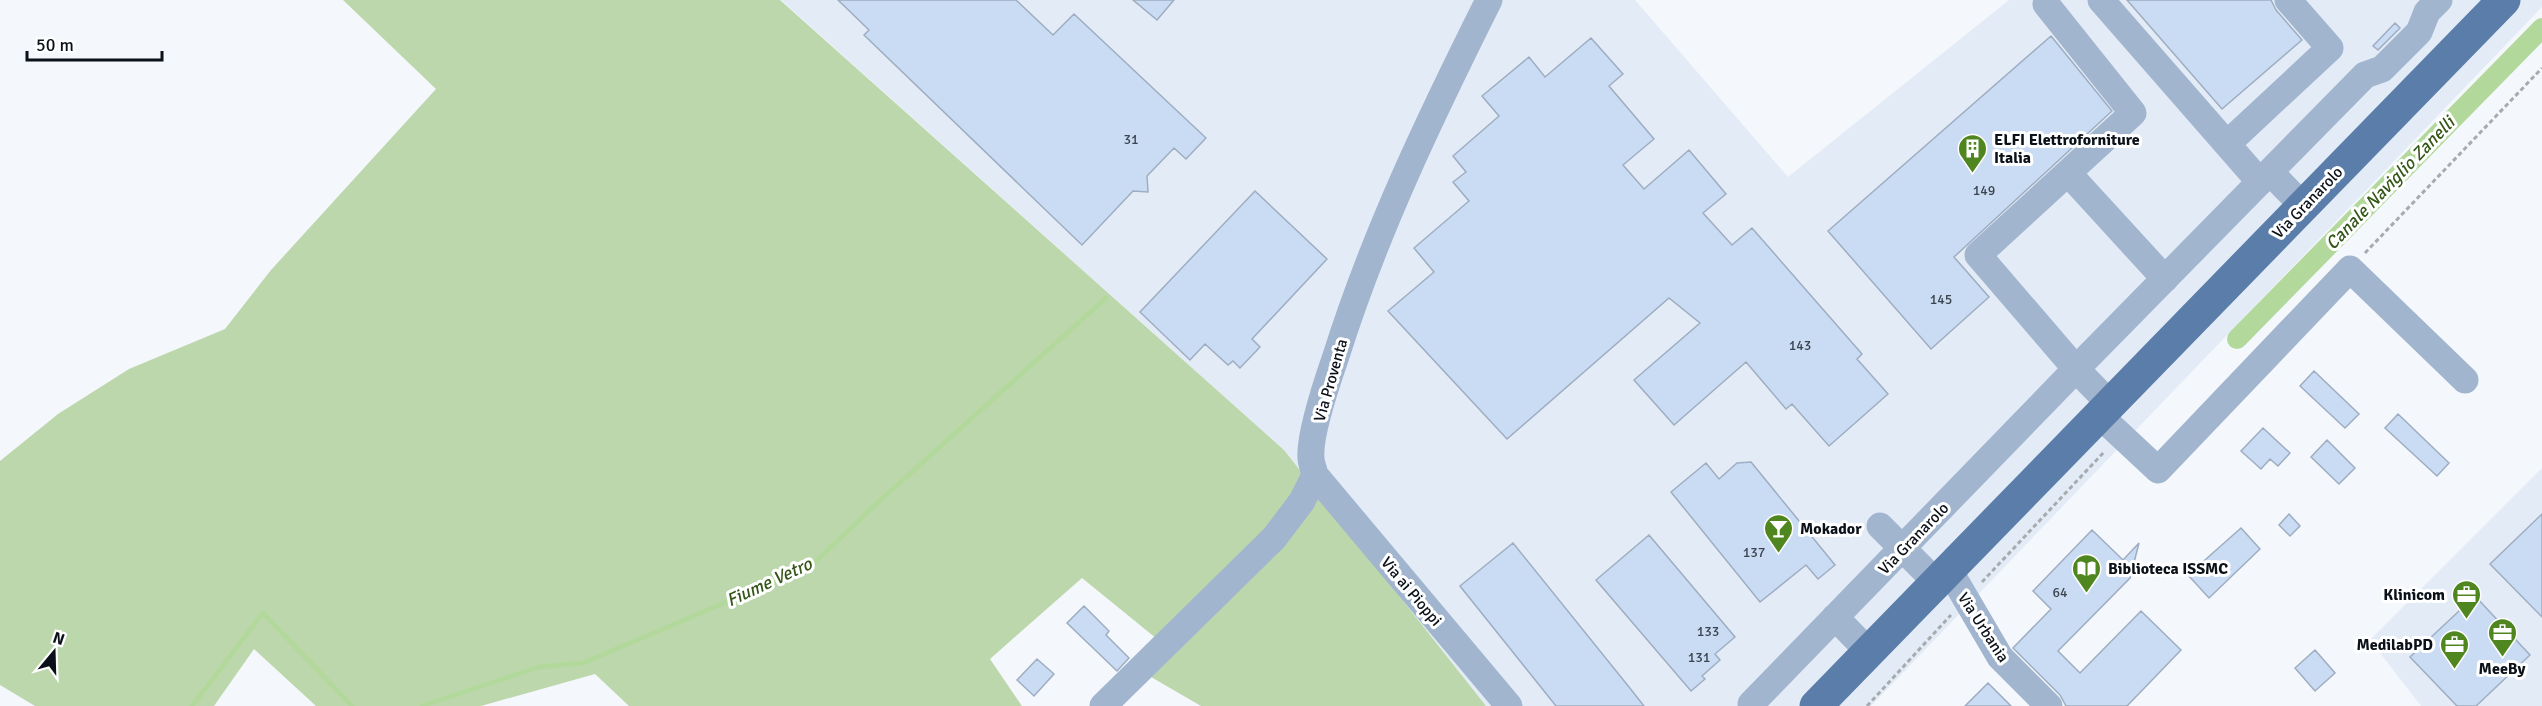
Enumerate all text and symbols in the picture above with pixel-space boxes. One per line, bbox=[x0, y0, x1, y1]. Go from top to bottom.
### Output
scale bar bbox=[27, 24, 162, 62]
text: 50 m bbox=[36, 34, 74, 56]
water label: Canale Naviglio Zanelli bbox=[2321, 110, 2461, 254]
place label: ELFI Elettroforniture Italia bbox=[1994, 130, 2140, 168]
house number: 31 bbox=[1123, 131, 1139, 148]
building icon: ELFI Elettroforniture Italia bbox=[1957, 132, 1989, 174]
street label: Via Granarolo bbox=[2268, 162, 2347, 243]
house number: 149 bbox=[1973, 182, 1995, 199]
house number: 145 bbox=[1930, 291, 1952, 308]
street label: Via Proventa bbox=[1310, 337, 1352, 424]
house number: 143 bbox=[1789, 337, 1811, 354]
street label: Via Granarolo bbox=[1874, 498, 1953, 579]
bar icon: Mokador bbox=[1763, 512, 1795, 554]
place label: Mokador bbox=[1800, 519, 1862, 539]
house number: 137 bbox=[1743, 544, 1765, 561]
water label: Fiume Vetro bbox=[723, 552, 817, 611]
library icon: Biblioteca ISSMC bbox=[2071, 552, 2103, 594]
street label: Via ai Pioppi bbox=[1377, 553, 1446, 630]
place label: Biblioteca ISSMC bbox=[2108, 559, 2228, 579]
office icon: Klinicom bbox=[2450, 578, 2482, 620]
house number: 64 bbox=[2052, 584, 2068, 601]
place label: Klinicom bbox=[2383, 585, 2445, 605]
street label: Via Urbania bbox=[1953, 589, 2013, 666]
office icon: MeeBy bbox=[2486, 616, 2518, 658]
north arrow bbox=[24, 622, 84, 682]
house number: 133 bbox=[1697, 623, 1719, 640]
text: N bbox=[50, 627, 67, 650]
office icon: MedilabPD bbox=[2438, 628, 2470, 670]
place label: MedilabPD bbox=[2356, 635, 2433, 655]
house number: 131 bbox=[1688, 649, 1710, 666]
place label: MeeBy bbox=[2479, 659, 2525, 679]

